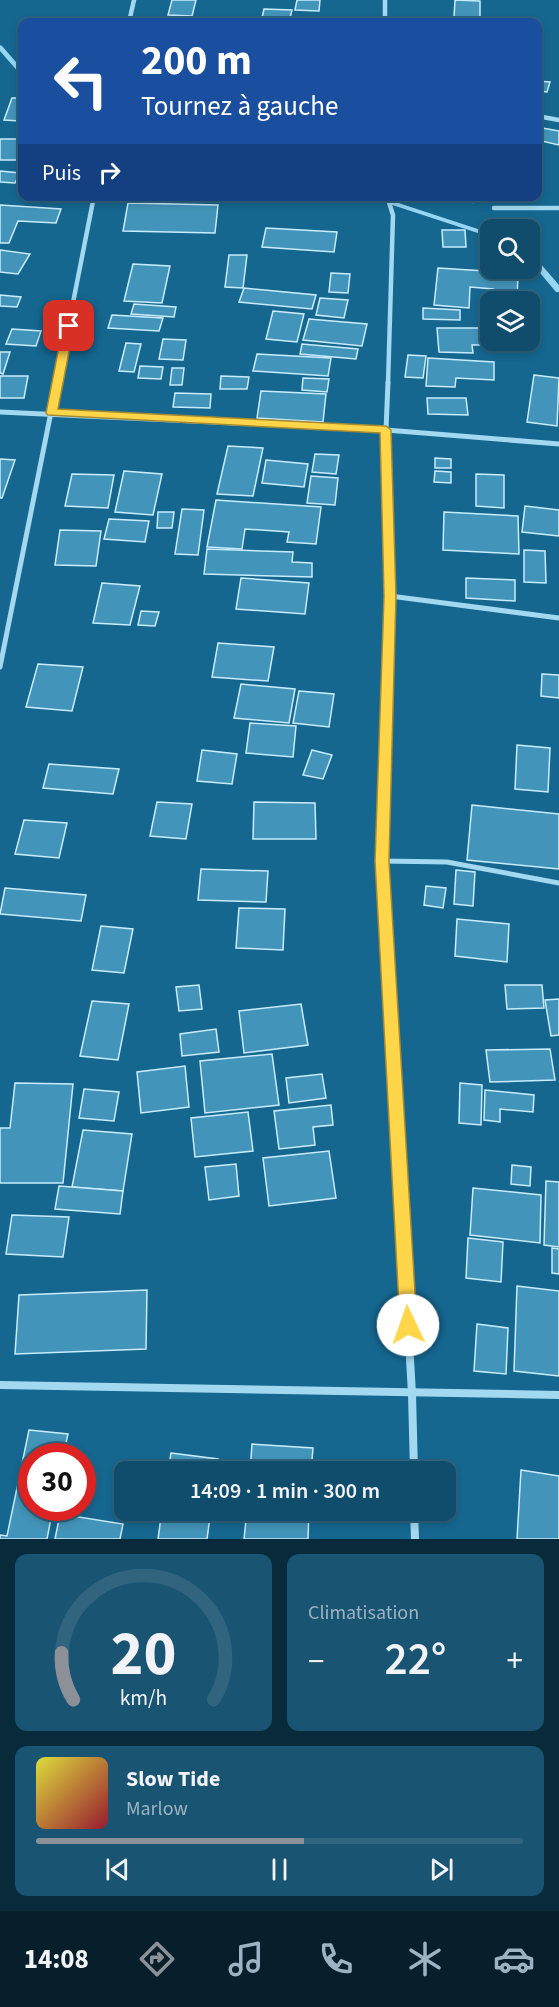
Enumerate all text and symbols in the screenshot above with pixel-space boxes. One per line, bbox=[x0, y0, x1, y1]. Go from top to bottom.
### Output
text: 200 m bbox=[141, 31, 252, 91]
icon: left bbox=[42, 42, 120, 120]
text: Tournez à gauche bbox=[141, 87, 338, 126]
icon: right bbox=[93, 156, 126, 189]
text: Puis bbox=[42, 157, 81, 189]
map controls bbox=[480, 219, 540, 351]
button: search bbox=[480, 219, 540, 279]
button: layers bbox=[480, 291, 540, 351]
pin bbox=[43, 300, 94, 351]
icon: arrive bbox=[52, 309, 85, 342]
position arrow bbox=[376, 1293, 440, 1357]
speed limit sign: 30 bbox=[18, 1443, 96, 1521]
text: 14:09 · 1 min · 300 m bbox=[190, 1475, 380, 1507]
text: Climatisation bbox=[308, 1599, 419, 1627]
text: 20 bbox=[111, 1610, 176, 1699]
text: 22° bbox=[385, 1628, 446, 1692]
text: − bbox=[308, 1638, 324, 1685]
text: + bbox=[507, 1638, 523, 1685]
text: km/h bbox=[120, 1683, 167, 1714]
text: Slow Tide bbox=[126, 1763, 220, 1795]
text: Marlow bbox=[126, 1795, 188, 1823]
icon: previous bbox=[101, 1853, 134, 1886]
icon: pause bbox=[263, 1853, 296, 1886]
icon: next bbox=[425, 1853, 458, 1886]
icon: directions bbox=[136, 1938, 178, 1980]
icon: music bbox=[225, 1938, 267, 1980]
icon: phone bbox=[315, 1938, 357, 1980]
icon: climate bbox=[404, 1938, 446, 1980]
icon: car bbox=[493, 1938, 535, 1980]
text: 14:08 bbox=[24, 1940, 89, 1979]

